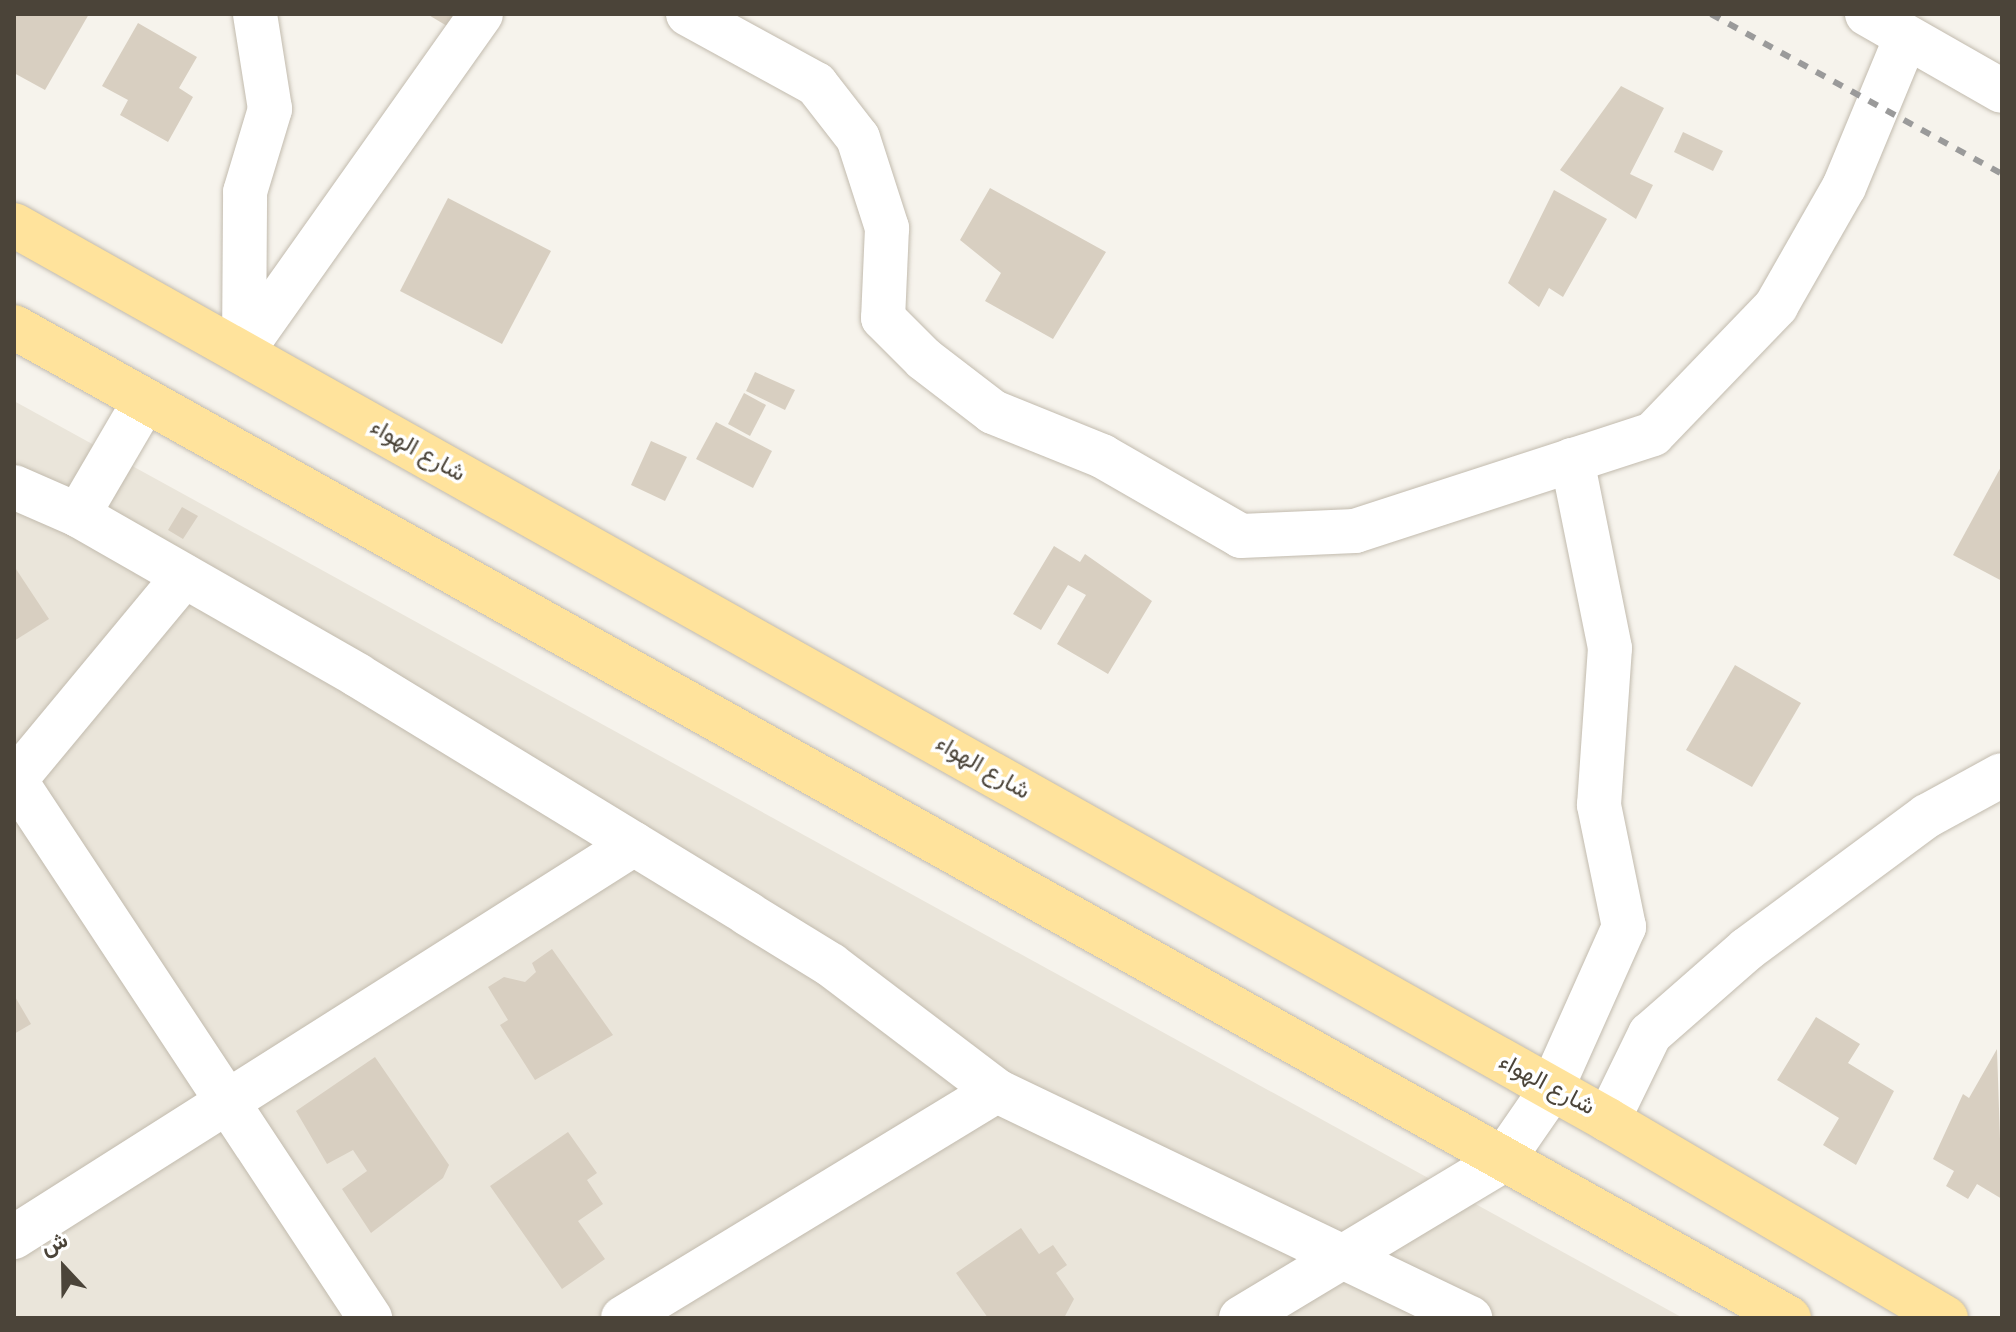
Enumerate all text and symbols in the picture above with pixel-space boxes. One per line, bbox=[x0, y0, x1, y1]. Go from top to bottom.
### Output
street label: شارع الهواء bbox=[364, 414, 470, 490]
street label: شارع الهواء bbox=[930, 730, 1034, 808]
street label: شارع الهواء bbox=[1493, 1049, 1599, 1123]
north arrow bbox=[24, 1228, 104, 1308]
text: ش bbox=[38, 1228, 72, 1263]

